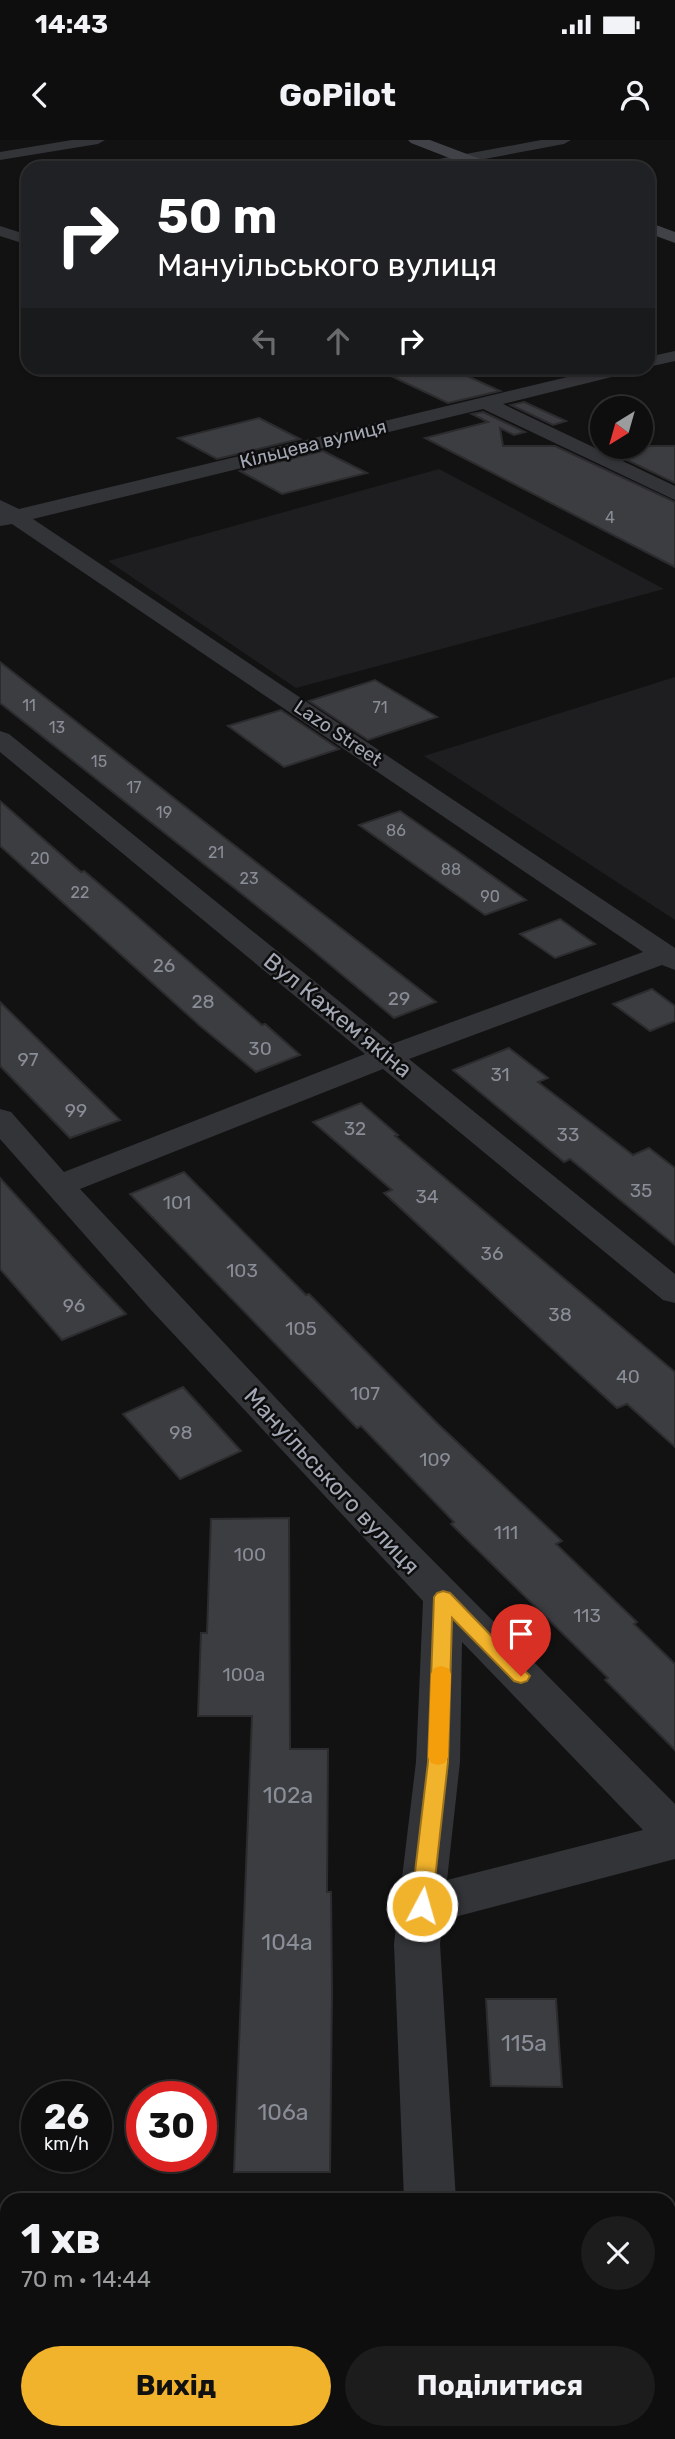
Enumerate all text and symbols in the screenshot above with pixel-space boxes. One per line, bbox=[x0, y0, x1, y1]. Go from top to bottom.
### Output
text: 14:43 bbox=[35, 9, 108, 40]
icon: back bbox=[21, 76, 59, 114]
text: GoPilot bbox=[279, 76, 396, 114]
icon: person bbox=[616, 76, 654, 114]
text: 50 m bbox=[157, 187, 277, 245]
icon: right bbox=[42, 189, 133, 280]
text: Мануільського вулиця bbox=[157, 246, 497, 284]
icon: left bbox=[246, 322, 284, 360]
icon: ahead bbox=[319, 322, 357, 360]
icon: right bbox=[392, 322, 430, 360]
north arrow bbox=[590, 396, 653, 458]
map controls bbox=[590, 396, 653, 459]
street label: Кільцева вулиця bbox=[237, 415, 389, 473]
house number: 4 bbox=[605, 508, 615, 527]
street label: Lazo Street bbox=[290, 695, 387, 771]
house number: 11 bbox=[22, 696, 36, 715]
house number: 71 bbox=[372, 698, 388, 717]
house number: 13 bbox=[49, 718, 65, 737]
house number: 15 bbox=[91, 752, 107, 771]
house number: 17 bbox=[126, 778, 142, 797]
house number: 19 bbox=[156, 803, 172, 822]
house number: 86 bbox=[386, 821, 406, 840]
house number: 21 bbox=[208, 843, 224, 862]
house number: 20 bbox=[30, 849, 50, 868]
house number: 88 bbox=[441, 860, 461, 879]
house number: 23 bbox=[239, 869, 259, 888]
house number: 22 bbox=[71, 883, 89, 902]
house number: 90 bbox=[480, 887, 500, 906]
street label: Вул Кажем'якіна bbox=[258, 947, 418, 1083]
house number: 26 bbox=[153, 954, 175, 977]
house number: 29 bbox=[388, 987, 410, 1010]
house number: 28 bbox=[191, 990, 215, 1013]
house number: 30 bbox=[248, 1037, 272, 1060]
house number: 97 bbox=[17, 1048, 39, 1071]
house number: 31 bbox=[490, 1063, 510, 1086]
house number: 99 bbox=[65, 1099, 87, 1122]
house number: 32 bbox=[344, 1117, 366, 1140]
house number: 33 bbox=[557, 1123, 579, 1146]
house number: 35 bbox=[630, 1179, 652, 1202]
house number: 34 bbox=[415, 1185, 439, 1208]
house number: 101 bbox=[163, 1191, 191, 1214]
house number: 36 bbox=[481, 1242, 503, 1265]
house number: 103 bbox=[226, 1259, 258, 1282]
house number: 96 bbox=[63, 1294, 85, 1317]
house number: 38 bbox=[548, 1303, 572, 1326]
house number: 105 bbox=[285, 1317, 317, 1340]
house number: 40 bbox=[616, 1365, 640, 1388]
street label: Мануільського вулиця bbox=[238, 1382, 426, 1580]
house number: 107 bbox=[350, 1382, 380, 1405]
house number: 98 bbox=[169, 1421, 193, 1444]
house number: 109 bbox=[419, 1448, 451, 1471]
house number: 111 bbox=[494, 1521, 518, 1544]
house number: 100 bbox=[234, 1543, 266, 1566]
pin bbox=[491, 1604, 551, 1676]
house number: 113 bbox=[573, 1604, 601, 1627]
icon: arrive bbox=[502, 1615, 540, 1653]
house number: 100а bbox=[223, 1663, 265, 1686]
house number: 102а bbox=[263, 1781, 313, 1809]
position arrow bbox=[385, 1869, 459, 1943]
house number: 104а bbox=[261, 1928, 313, 1956]
house number: 115а bbox=[501, 2029, 547, 2057]
speed limit sign: 30 bbox=[126, 2081, 217, 2172]
text: 26 bbox=[44, 2096, 89, 2138]
house number: 106а bbox=[257, 2098, 309, 2126]
text: km/h bbox=[44, 2133, 89, 2155]
text: 1 хв bbox=[21, 2214, 101, 2264]
button: close bbox=[581, 2216, 655, 2290]
text: 70 m · 14:44 bbox=[21, 2265, 151, 2293]
button: Вихід bbox=[21, 2346, 331, 2426]
button: Поділитися bbox=[345, 2346, 655, 2426]

